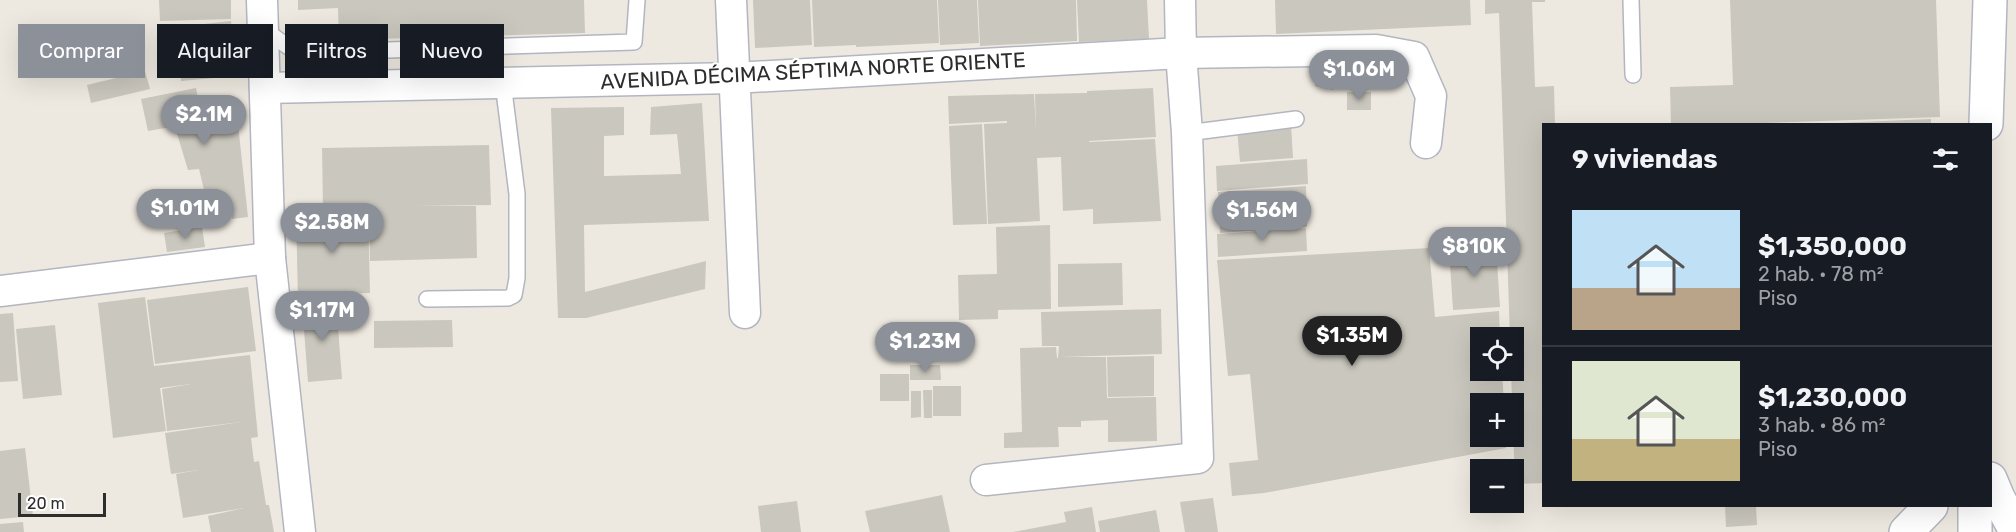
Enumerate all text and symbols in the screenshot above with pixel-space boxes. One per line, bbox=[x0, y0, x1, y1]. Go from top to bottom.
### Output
chip: Comprar bbox=[18, 24, 145, 78]
chip: Alquilar bbox=[157, 24, 273, 78]
chip: Filtros bbox=[285, 24, 388, 78]
chip: Nuevo bbox=[400, 24, 504, 78]
street label: AVENIDA DÉCIMA SÉPTIMA NORTE ORIENTE bbox=[600, 47, 1026, 94]
pin: $1.06M bbox=[1310, 50, 1408, 101]
text: $1.06M bbox=[1323, 57, 1395, 81]
pin: $2.1M bbox=[162, 95, 246, 146]
text: $2.1M bbox=[175, 102, 233, 126]
icon: filters bbox=[1929, 143, 1962, 176]
text: 9 viviendas bbox=[1572, 144, 1718, 175]
pin: $1.01M bbox=[136, 189, 234, 240]
pin: $1.56M bbox=[1213, 191, 1311, 242]
text: $1.01M bbox=[151, 196, 219, 220]
text: $1.56M bbox=[1226, 198, 1298, 222]
pin: $2.58M bbox=[283, 203, 381, 254]
text: $2.58M bbox=[294, 210, 370, 234]
pin: $810K bbox=[1432, 227, 1516, 278]
text: $1,350,000 bbox=[1758, 231, 1907, 262]
text: $810K bbox=[1442, 234, 1506, 258]
icon: home bbox=[1620, 234, 1692, 306]
text: 2 hab. · 78 m² bbox=[1758, 262, 1884, 286]
text: Piso bbox=[1758, 286, 1797, 310]
pin: $1.17M bbox=[273, 291, 371, 342]
text: $1.17M bbox=[289, 298, 355, 322]
pin: $1.35M bbox=[1303, 316, 1401, 367]
pin: $1.23M bbox=[876, 322, 974, 373]
text: $1.35M bbox=[1316, 323, 1388, 347]
map controls bbox=[1470, 327, 1524, 513]
button: locate bbox=[1470, 327, 1524, 381]
text: $1.23M bbox=[889, 329, 961, 353]
text: $1,230,000 bbox=[1758, 382, 1907, 413]
icon: home bbox=[1620, 385, 1692, 457]
button: + bbox=[1470, 393, 1524, 447]
text: 3 hab. · 86 m² bbox=[1758, 413, 1886, 437]
text: Piso bbox=[1758, 437, 1797, 461]
button: − bbox=[1470, 459, 1524, 513]
scale bar bbox=[18, 490, 106, 518]
text: 20 m bbox=[27, 494, 65, 513]

